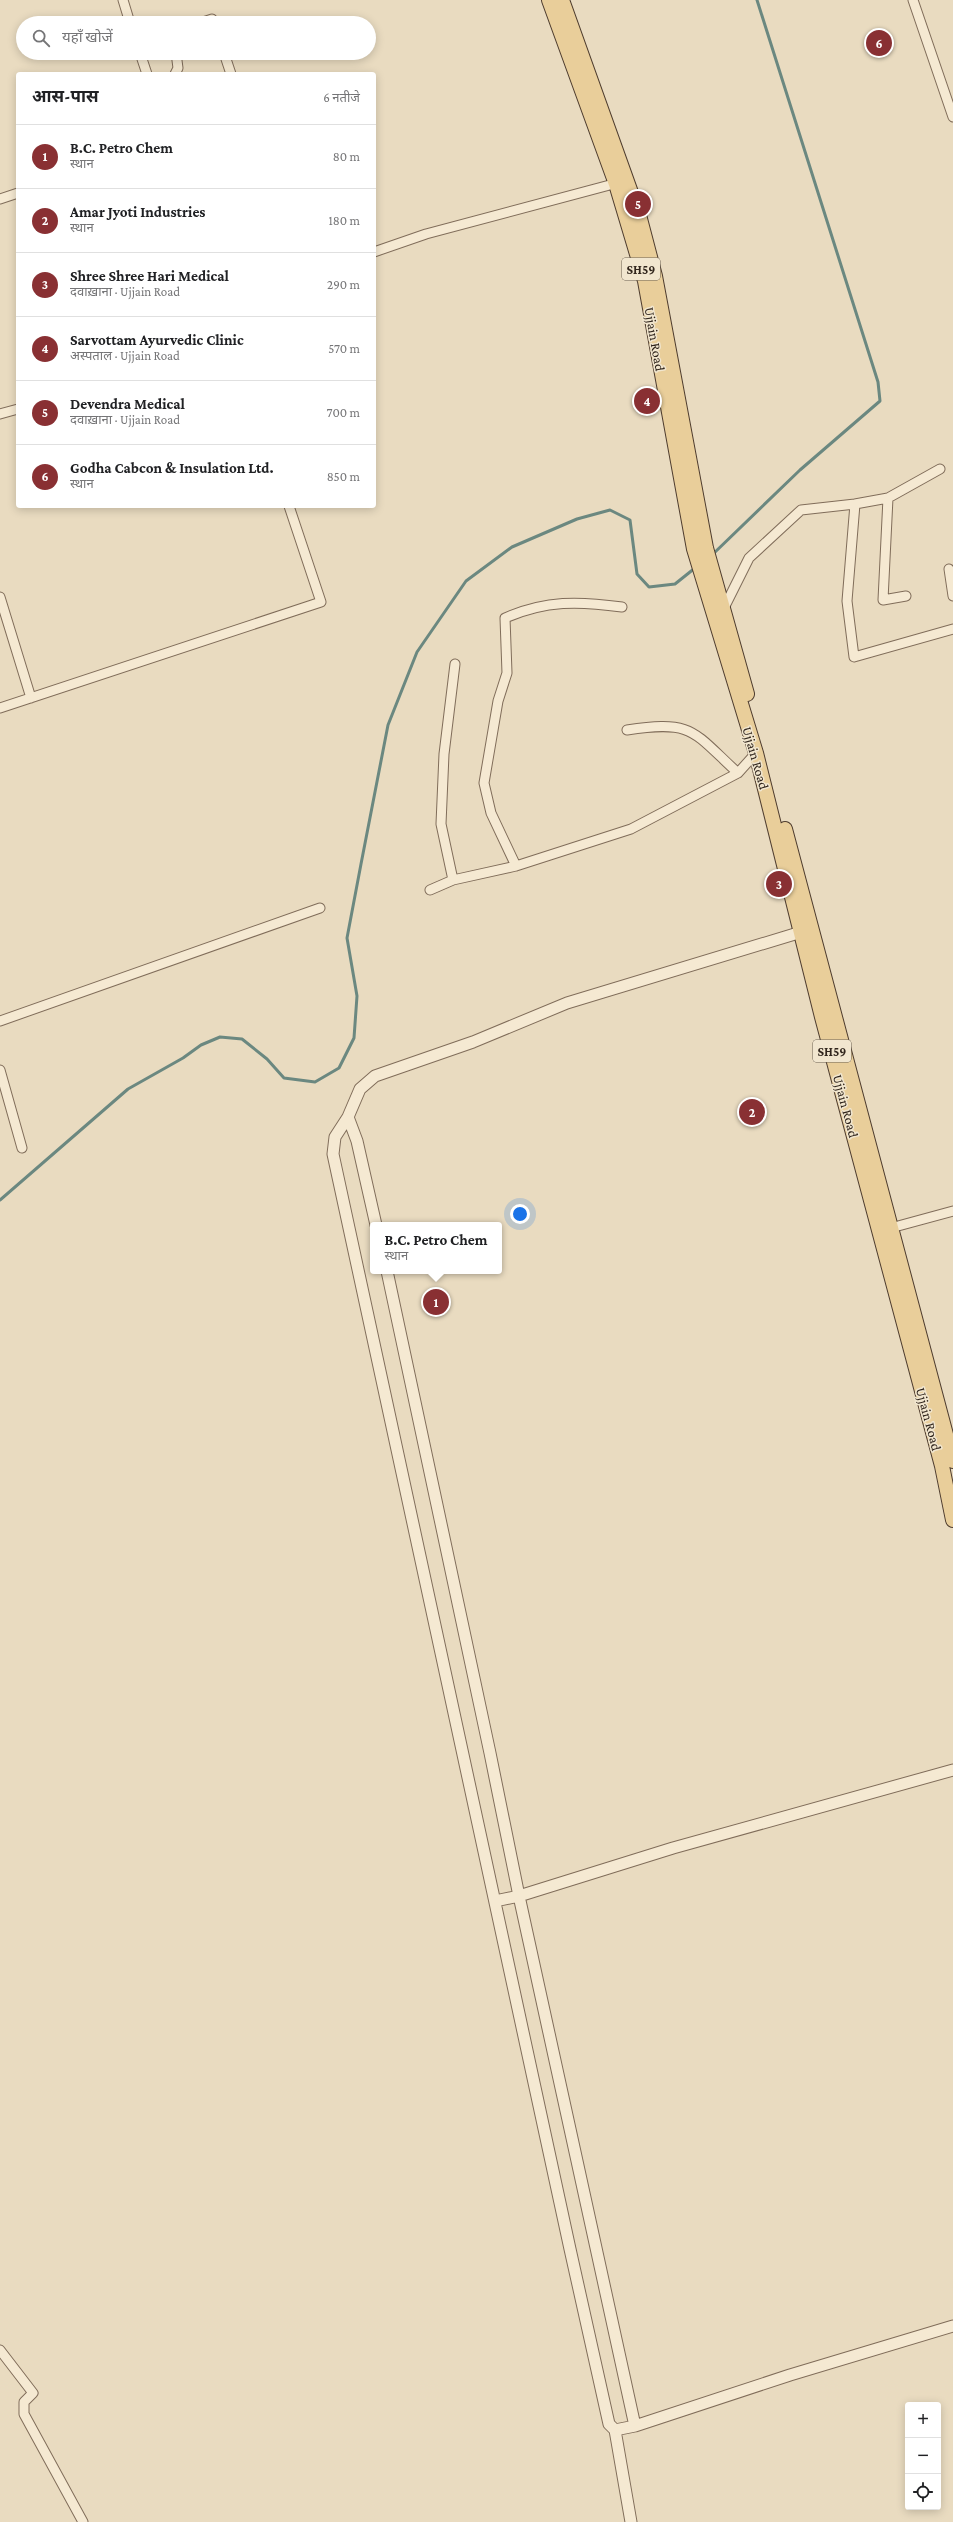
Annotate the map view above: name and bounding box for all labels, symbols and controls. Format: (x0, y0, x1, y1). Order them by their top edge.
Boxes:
search box (16, 16, 376, 60)
icon: search (30, 27, 52, 49)
pin: 6 (866, 28, 892, 58)
text: यहाँ खोजें (62, 29, 113, 45)
text: आस-पास (32, 87, 99, 106)
text: 6 नतीजे (323, 90, 360, 105)
text: B.C. Petro Chem (70, 140, 173, 156)
text: 1 (43, 149, 47, 164)
text: 80 m (333, 149, 360, 164)
text: स्थान (70, 156, 94, 171)
pin: 5 (625, 189, 651, 219)
text: Amar Jyoti Industries (70, 204, 205, 220)
text: 2 (42, 213, 48, 228)
text: 180 m (328, 213, 360, 228)
text: स्थान (70, 220, 94, 235)
road number: SH59 (622, 258, 660, 280)
text: Shree Shree Hari Medical (70, 268, 229, 284)
text: 3 (42, 277, 48, 292)
text: 290 m (327, 277, 360, 292)
text: दवाख़ाना · Ujjain Road (70, 284, 180, 299)
street label: Ujjain Road (641, 306, 669, 373)
text: Sarvottam Ayurvedic Clinic (70, 332, 244, 348)
text: 4 (41, 341, 49, 356)
text: 570 m (328, 341, 360, 356)
text: अस्पताल · Ujjain Road (70, 348, 180, 363)
pin: 4 (634, 386, 660, 416)
text: Devendra Medical (70, 396, 185, 412)
text: 5 (42, 405, 48, 420)
text: 700 m (327, 405, 360, 420)
text: दवाख़ाना · Ujjain Road (70, 412, 180, 427)
text: Godha Cabcon & Insulation Ltd. (70, 460, 274, 476)
text: 6 (41, 469, 49, 484)
text: 850 m (327, 469, 360, 484)
text: स्थान (70, 476, 94, 491)
street label: Ujjain Road (738, 725, 773, 792)
pin: 3 (766, 869, 792, 899)
road number: SH59 (813, 1040, 851, 1062)
street label: Ujjain Road (829, 1073, 862, 1140)
pin: 2 (739, 1097, 765, 1127)
your location (510, 1204, 530, 1224)
popup (370, 1222, 502, 1274)
text: B.C. Petro Chem (385, 1232, 487, 1248)
text: स्थान (385, 1248, 408, 1263)
pin: 1 (423, 1287, 449, 1317)
street label: Ujjain Road (912, 1386, 945, 1453)
map controls (905, 2402, 941, 2510)
button: + (905, 2402, 941, 2438)
button: − (905, 2438, 941, 2474)
button: locate (905, 2474, 941, 2510)

